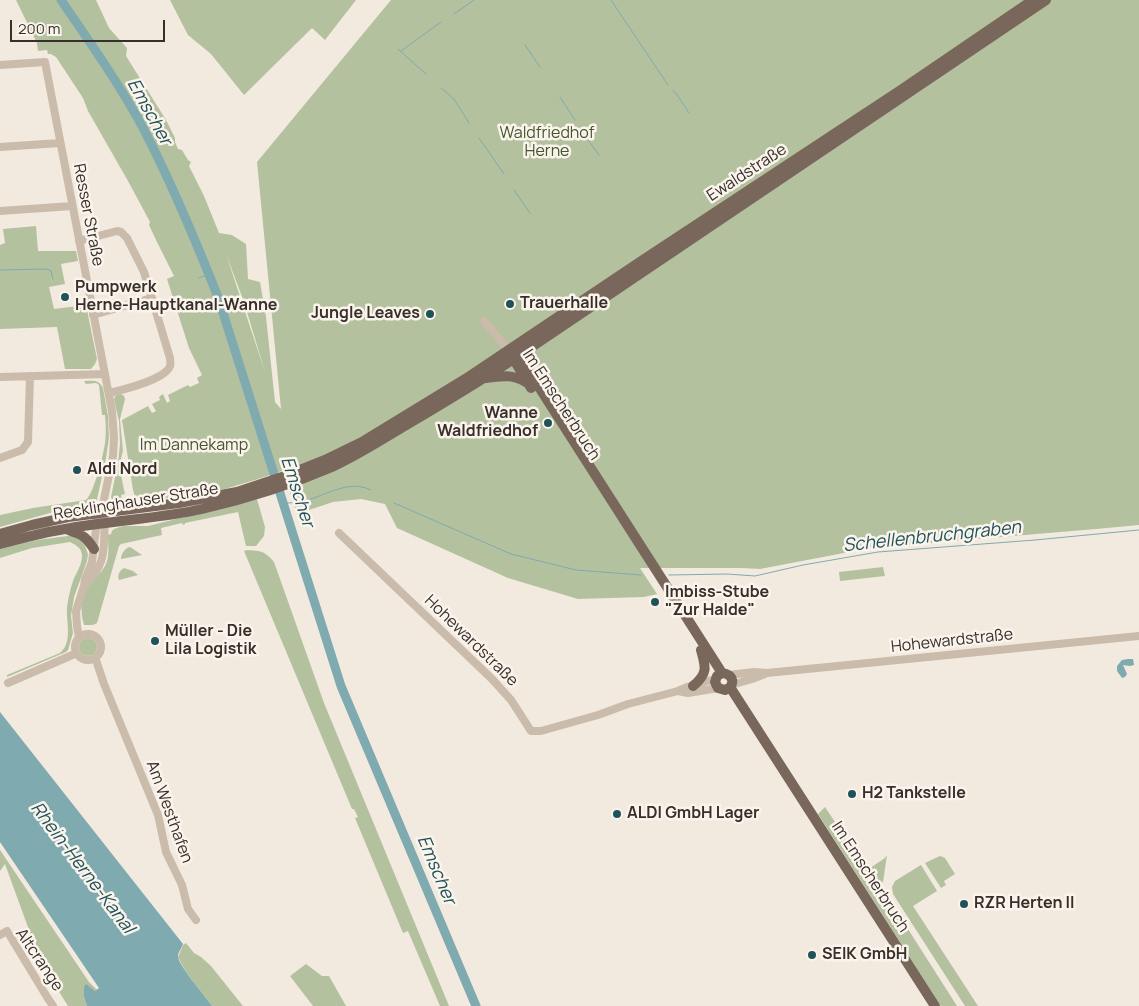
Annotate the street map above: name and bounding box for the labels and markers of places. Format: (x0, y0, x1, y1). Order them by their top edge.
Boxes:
place label: Pumpwerk Herne-Hauptkanal-Wanne (75, 278, 277, 316)
marker: Pumpwerk Herne-Hauptkanal-Wanne (59, 291, 71, 303)
place label: Trauerhalle (520, 294, 608, 314)
marker: Trauerhalle (504, 298, 516, 310)
place label: Jungle Leaves (311, 304, 420, 324)
marker: Jungle Leaves (424, 308, 436, 320)
place label: Wanne Waldfriedhof (437, 404, 538, 442)
marker: Wanne Waldfriedhof (542, 417, 554, 429)
place label: Aldi Nord (87, 460, 157, 480)
marker: Aldi Nord (71, 464, 83, 476)
place label: Imbiss-Stube "Zur Halde" (665, 583, 769, 621)
marker: Imbiss-Stube "Zur Halde" (649, 596, 661, 608)
place label: Müller - Die Lila Logistik (165, 622, 256, 660)
marker: Müller - Die Lila Logistik (149, 635, 161, 647)
place label: H2 Tankstelle (862, 784, 966, 804)
marker: H2 Tankstelle (846, 788, 858, 800)
place label: ALDI GmbH Lager (627, 804, 759, 824)
marker: ALDI GmbH Lager (611, 808, 623, 820)
place label: RZR Herten II (974, 894, 1075, 914)
marker: RZR Herten II (958, 898, 970, 910)
place label: SEIK GmbH (822, 945, 907, 965)
marker: SEIK GmbH (806, 949, 818, 961)

